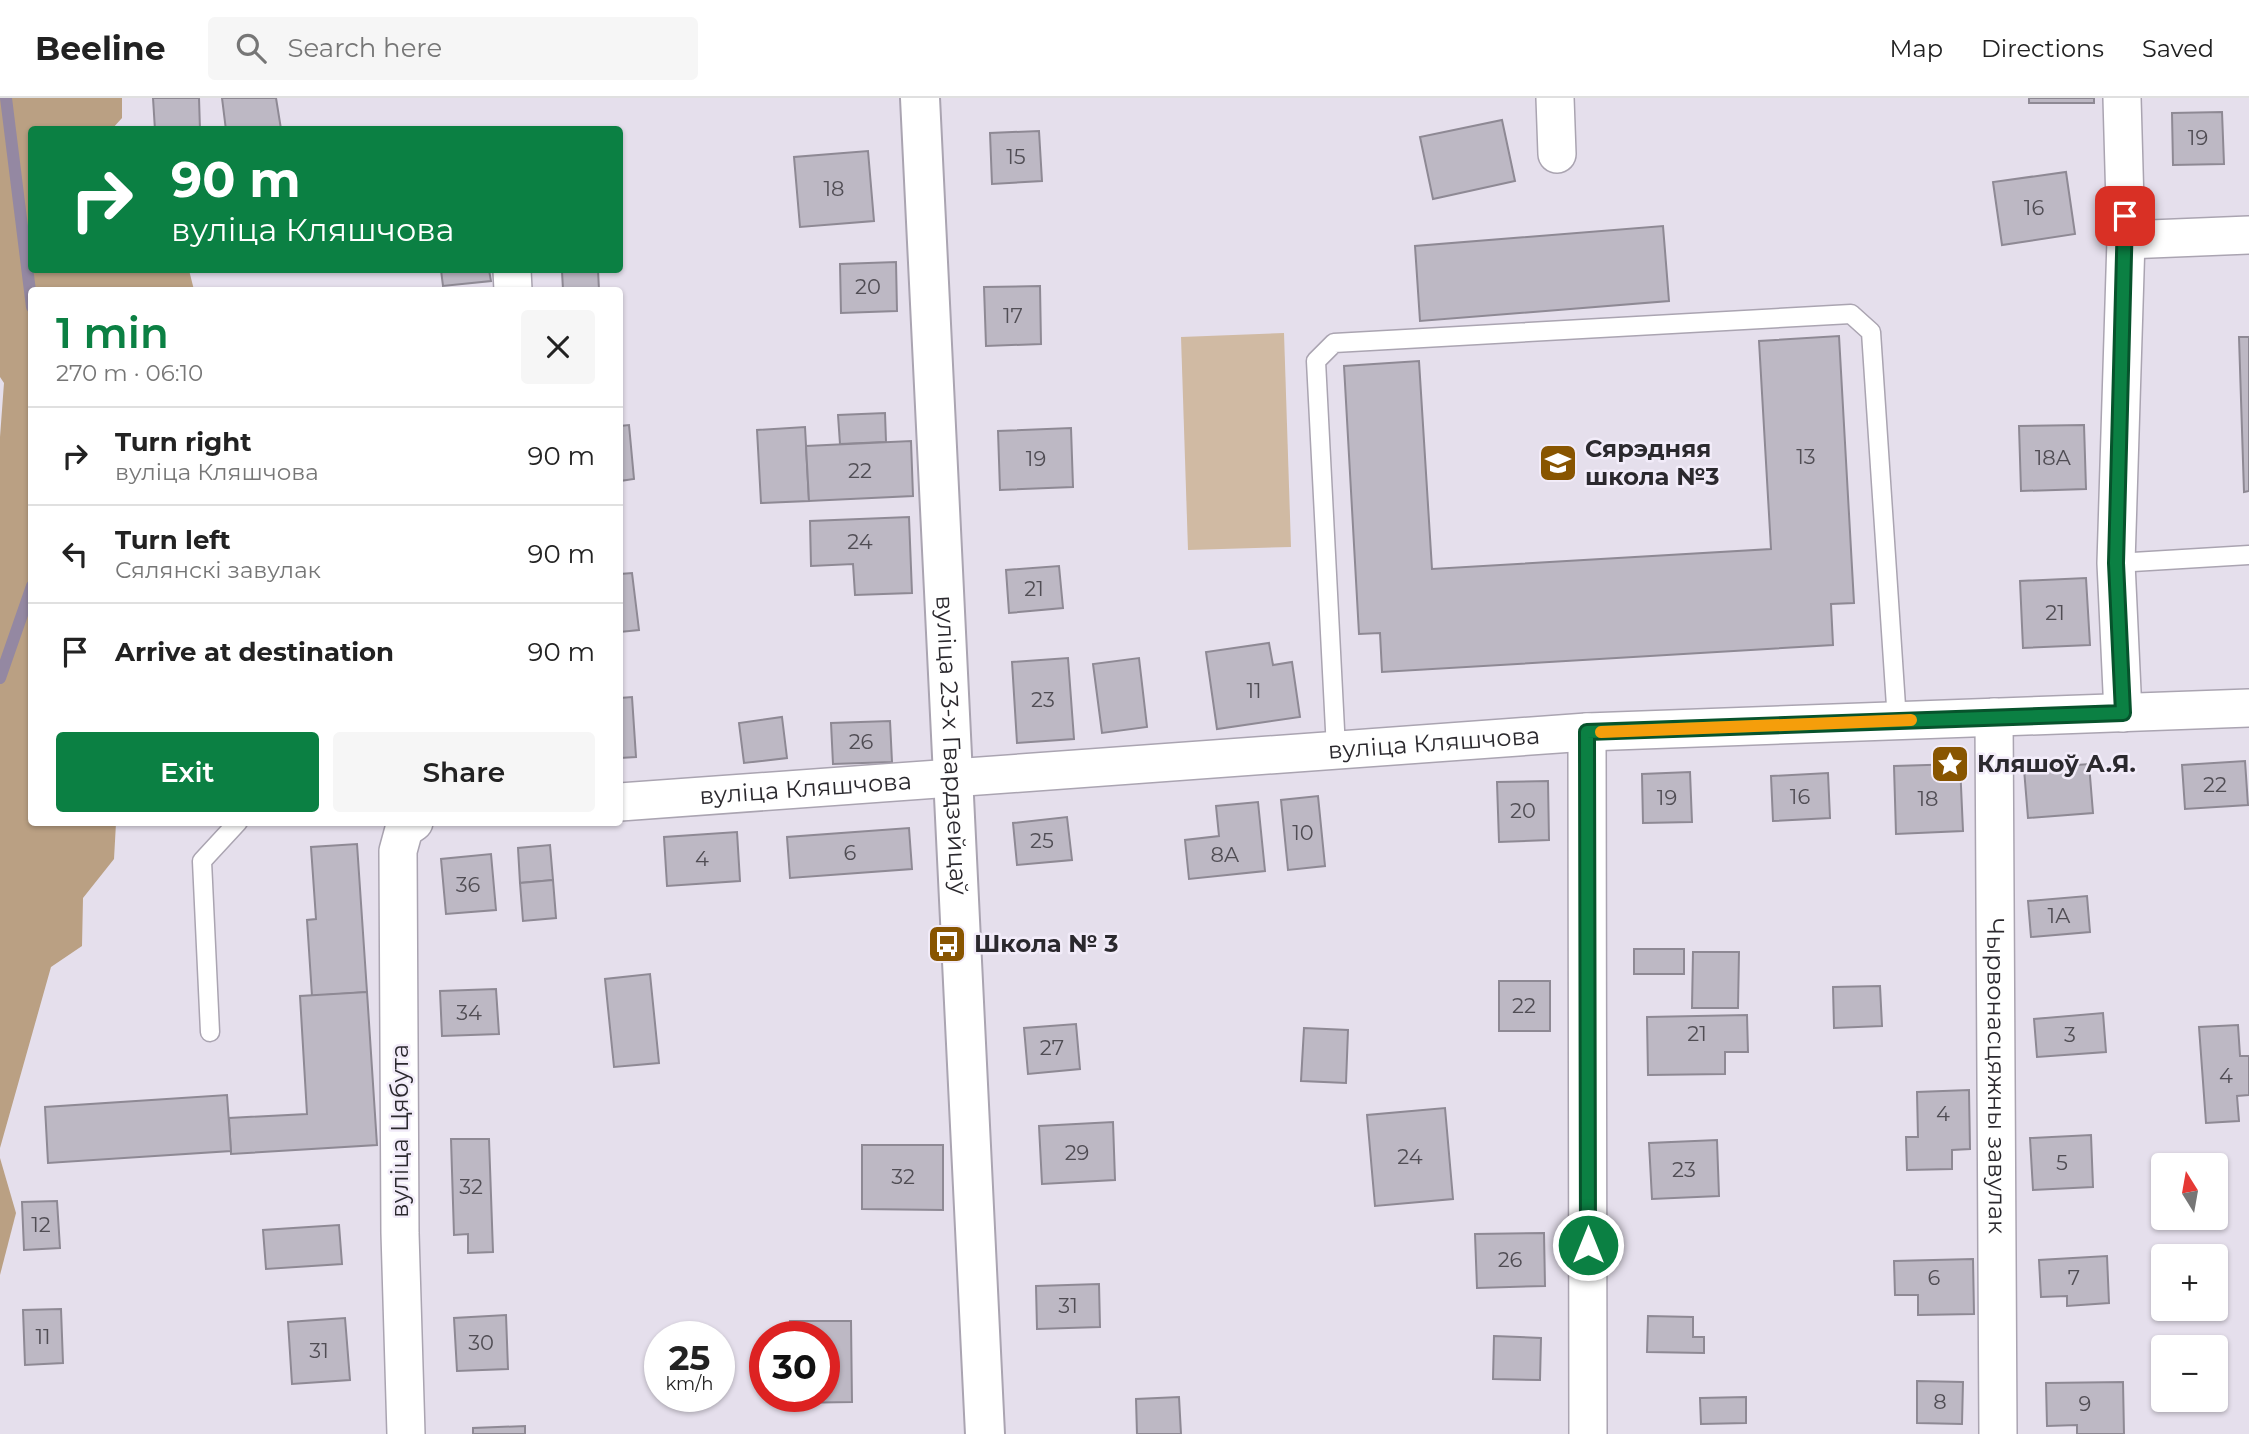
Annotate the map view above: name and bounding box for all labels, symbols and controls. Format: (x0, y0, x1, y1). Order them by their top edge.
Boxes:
search box (208, 17, 698, 80)
text: Beeline (35, 28, 166, 68)
icon: search (232, 29, 270, 67)
text: Search here (288, 32, 442, 64)
text: Map (1890, 34, 1943, 63)
text: Directions (1981, 34, 2104, 63)
text: Saved (2142, 34, 2214, 63)
house number: 19 (2188, 125, 2208, 150)
house number: 15 (1006, 144, 1026, 169)
text: 90 m (171, 150, 301, 209)
icon: right (56, 154, 147, 245)
house number: 18 (824, 176, 844, 201)
pin (2095, 186, 2155, 246)
house number: 16 (2024, 195, 2044, 220)
icon: arrive (2106, 197, 2144, 235)
text: вуліца Кляшчова (171, 210, 454, 249)
house number: 20 (855, 274, 881, 299)
house number: 17 (1003, 303, 1023, 328)
text: 1 min (56, 307, 169, 359)
button: close (521, 310, 595, 384)
text: 270 m · 06:10 (56, 359, 203, 387)
text: Turn right (115, 426, 251, 458)
place label: Сярэдняя школа №3 (1585, 434, 1720, 491)
icon: right (56, 437, 94, 475)
text: 90 m (528, 440, 595, 472)
school or university icon: Сярэдняя школа №3 (1537, 442, 1579, 484)
house number: 13 (1796, 444, 1816, 469)
house number: 18А (2035, 445, 2072, 470)
house number: 19 (1026, 446, 1046, 471)
text: вуліца Кляшчова (115, 458, 319, 486)
house number: 22 (848, 458, 872, 483)
text: Turn left (115, 524, 231, 556)
house number: 24 (847, 529, 873, 554)
icon: left (56, 535, 94, 573)
text: 90 m (528, 538, 595, 570)
text: Сялянскі завулак (115, 556, 321, 584)
house number: 21 (1024, 576, 1044, 601)
street label: вуліца 23-х Гвардзейцаў (930, 595, 974, 896)
house number: 21 (2045, 600, 2065, 625)
icon: arrive (56, 633, 94, 671)
text: Arrive at destination (115, 636, 394, 668)
text: 90 m (528, 636, 595, 668)
house number: 11 (1246, 678, 1262, 703)
house number: 23 (1031, 687, 1055, 712)
street label: вуліца Кляшчова (1327, 720, 1541, 765)
house number: 26 (849, 729, 874, 754)
button: Exit (56, 732, 319, 812)
button: Share (333, 732, 595, 812)
place icon: Кляшоў А.Я. (1929, 743, 1971, 785)
place label: Кляшоў А.Я. (1977, 749, 2136, 778)
street label: вуліца Кляшчова (698, 766, 913, 810)
house number: 22 (2203, 772, 2227, 797)
house number: 16 (1790, 784, 1810, 809)
house number: 19 (1657, 785, 1677, 810)
house number: 18 (1918, 786, 1938, 811)
house number: 20 (1510, 798, 1536, 823)
house number: 10 (1292, 820, 1314, 845)
house number: 25 (1030, 828, 1054, 853)
house number: 6 (844, 840, 857, 865)
house number: 8А (1211, 842, 1240, 867)
house number: 4 (695, 846, 709, 871)
house number: 36 (456, 872, 481, 897)
house number: 1А (2047, 903, 2071, 928)
street label: Чырвонасцяжны завулак (1981, 918, 2012, 1234)
bus stop icon: Школа № 3 (926, 923, 968, 965)
place label: Школа № 3 (974, 929, 1118, 958)
house number: 22 (1512, 993, 1536, 1018)
house number: 34 (456, 1000, 482, 1025)
house number: 21 (1687, 1021, 1707, 1046)
house number: 3 (2064, 1022, 2076, 1047)
house number: 27 (1040, 1035, 1064, 1060)
street label: вуліца Цябута (385, 1044, 414, 1218)
house number: 4 (2219, 1063, 2233, 1088)
house number: 4 (1936, 1101, 1950, 1126)
house number: 29 (1065, 1140, 1089, 1165)
house number: 24 (1397, 1144, 1423, 1169)
house number: 5 (2056, 1150, 2068, 1175)
north arrow (2151, 1153, 2228, 1230)
map controls (2151, 1153, 2228, 1412)
house number: 23 (1672, 1157, 1696, 1182)
house number: 32 (891, 1164, 915, 1189)
house number: 32 (459, 1174, 483, 1199)
position arrow (1551, 1208, 1625, 1282)
house number: 12 (31, 1212, 51, 1237)
button: + (2151, 1244, 2228, 1321)
house number: 26 (1498, 1247, 1523, 1272)
house number: 6 (1928, 1265, 1941, 1290)
house number: 7 (2068, 1265, 2080, 1290)
house number: 31 (1058, 1293, 1078, 1318)
speed limit sign: 30 (749, 1321, 840, 1412)
house number: 11 (35, 1324, 51, 1349)
house number: 30 (468, 1330, 494, 1355)
button: − (2151, 1335, 2228, 1412)
text: 25 (669, 1336, 710, 1379)
house number: 31 (309, 1338, 329, 1363)
text: km/h (665, 1373, 714, 1395)
house number: 8 (1933, 1389, 1947, 1414)
house number: 9 (2079, 1391, 2091, 1416)

